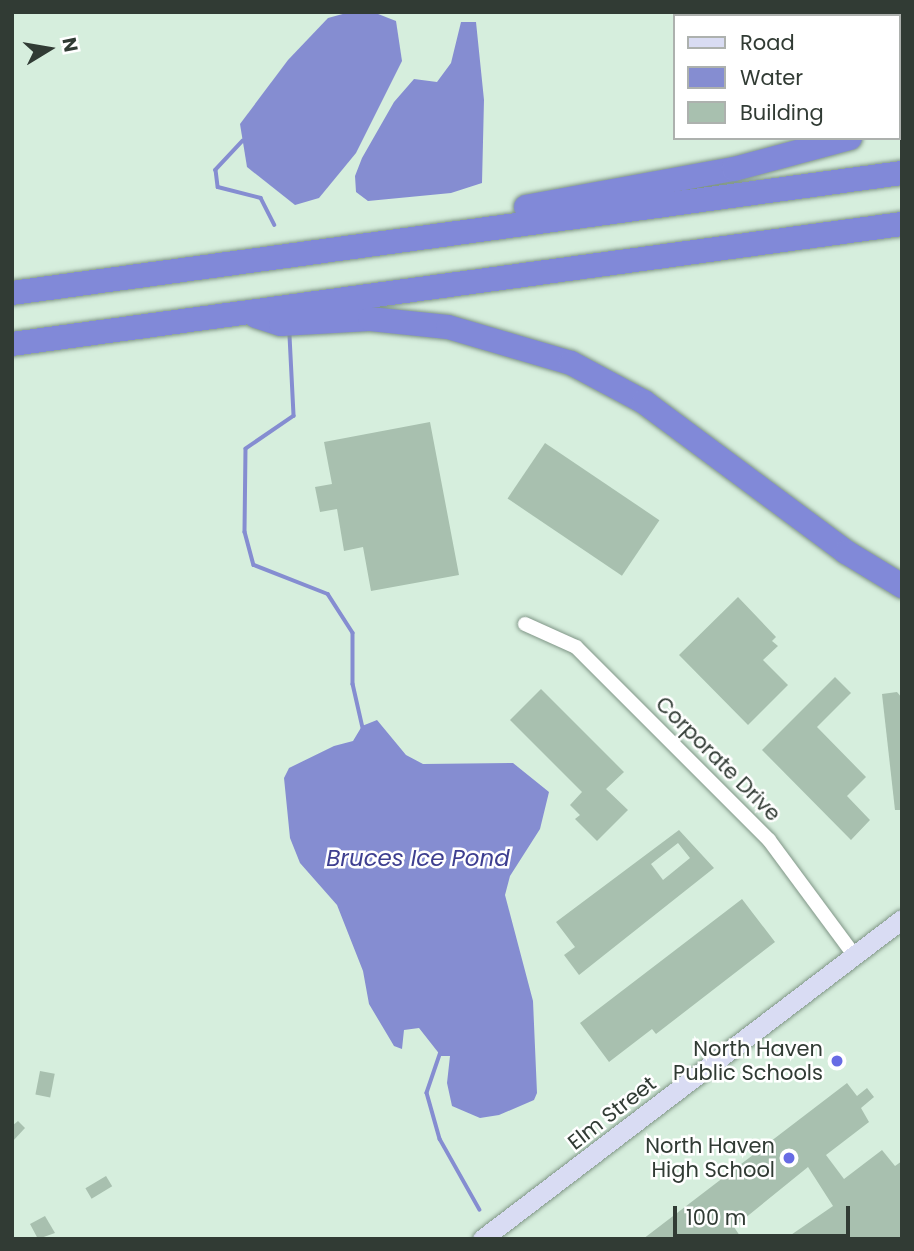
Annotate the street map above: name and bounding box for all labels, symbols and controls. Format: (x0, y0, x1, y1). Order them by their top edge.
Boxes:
north arrow (14, 14, 84, 84)
legend (673, 14, 900, 140)
text: Road (740, 28, 795, 57)
text: N (55, 35, 85, 54)
text: Water (740, 63, 803, 92)
text: Building (740, 98, 824, 127)
street label: Corporate Drive (650, 691, 786, 827)
water label: Bruces Ice Pond (326, 844, 510, 872)
place label: North Haven Public Schools (673, 1036, 823, 1086)
marker: North Haven Public Schools (829, 1053, 845, 1069)
street label: Elm Street (563, 1071, 661, 1155)
place label: North Haven High School (645, 1133, 775, 1183)
marker: North Haven High School (781, 1150, 797, 1166)
scale bar (676, 1192, 853, 1236)
text: 100 m (686, 1203, 746, 1232)

